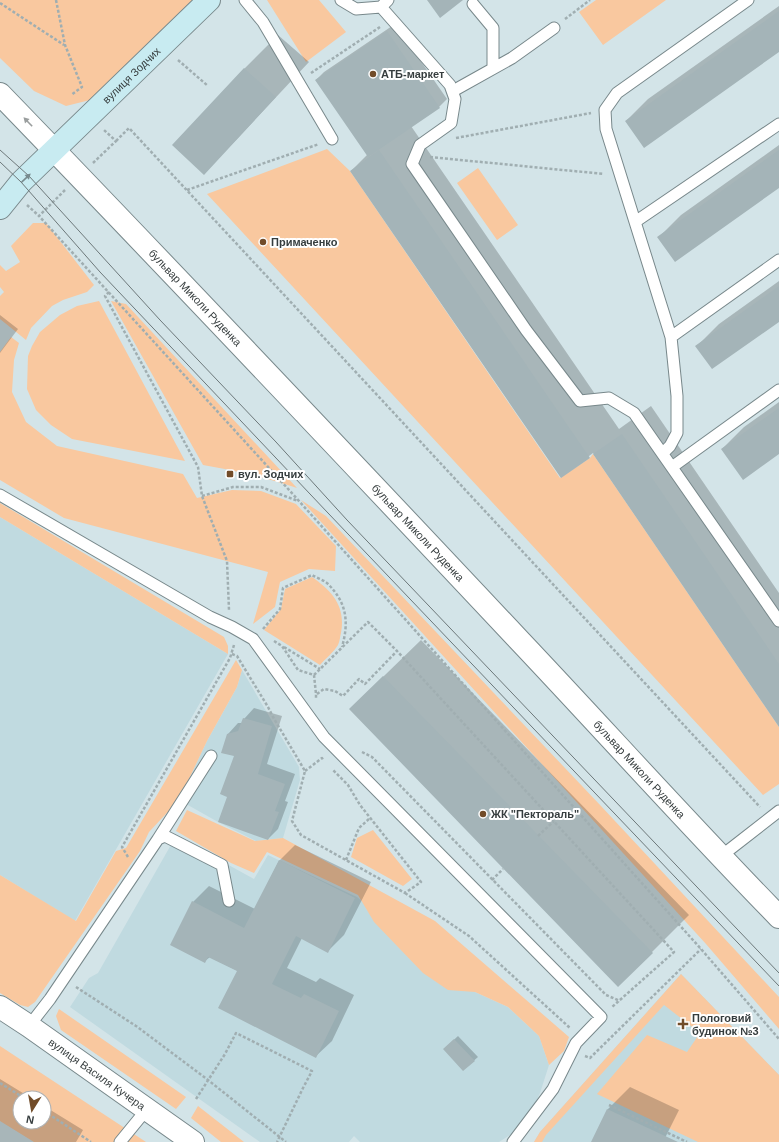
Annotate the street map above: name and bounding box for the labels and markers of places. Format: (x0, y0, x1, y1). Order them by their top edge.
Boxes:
place label: АТБ-маркет (381, 68, 445, 80)
marker: АТБ-маркет (368, 69, 378, 79)
place label: Примаченко (271, 236, 338, 248)
marker: Примаченко (258, 237, 268, 247)
place label: вул. Зодчих (238, 468, 304, 480)
marker: вул. Зодчих (225, 469, 235, 479)
place label: ЖК "Пектораль" (490, 808, 579, 820)
marker: ЖК "Пектораль" (478, 809, 488, 819)
place label: Пологовий будинок №3 (692, 1012, 759, 1037)
marker: Пологовий будинок №3 (677, 1018, 689, 1030)

